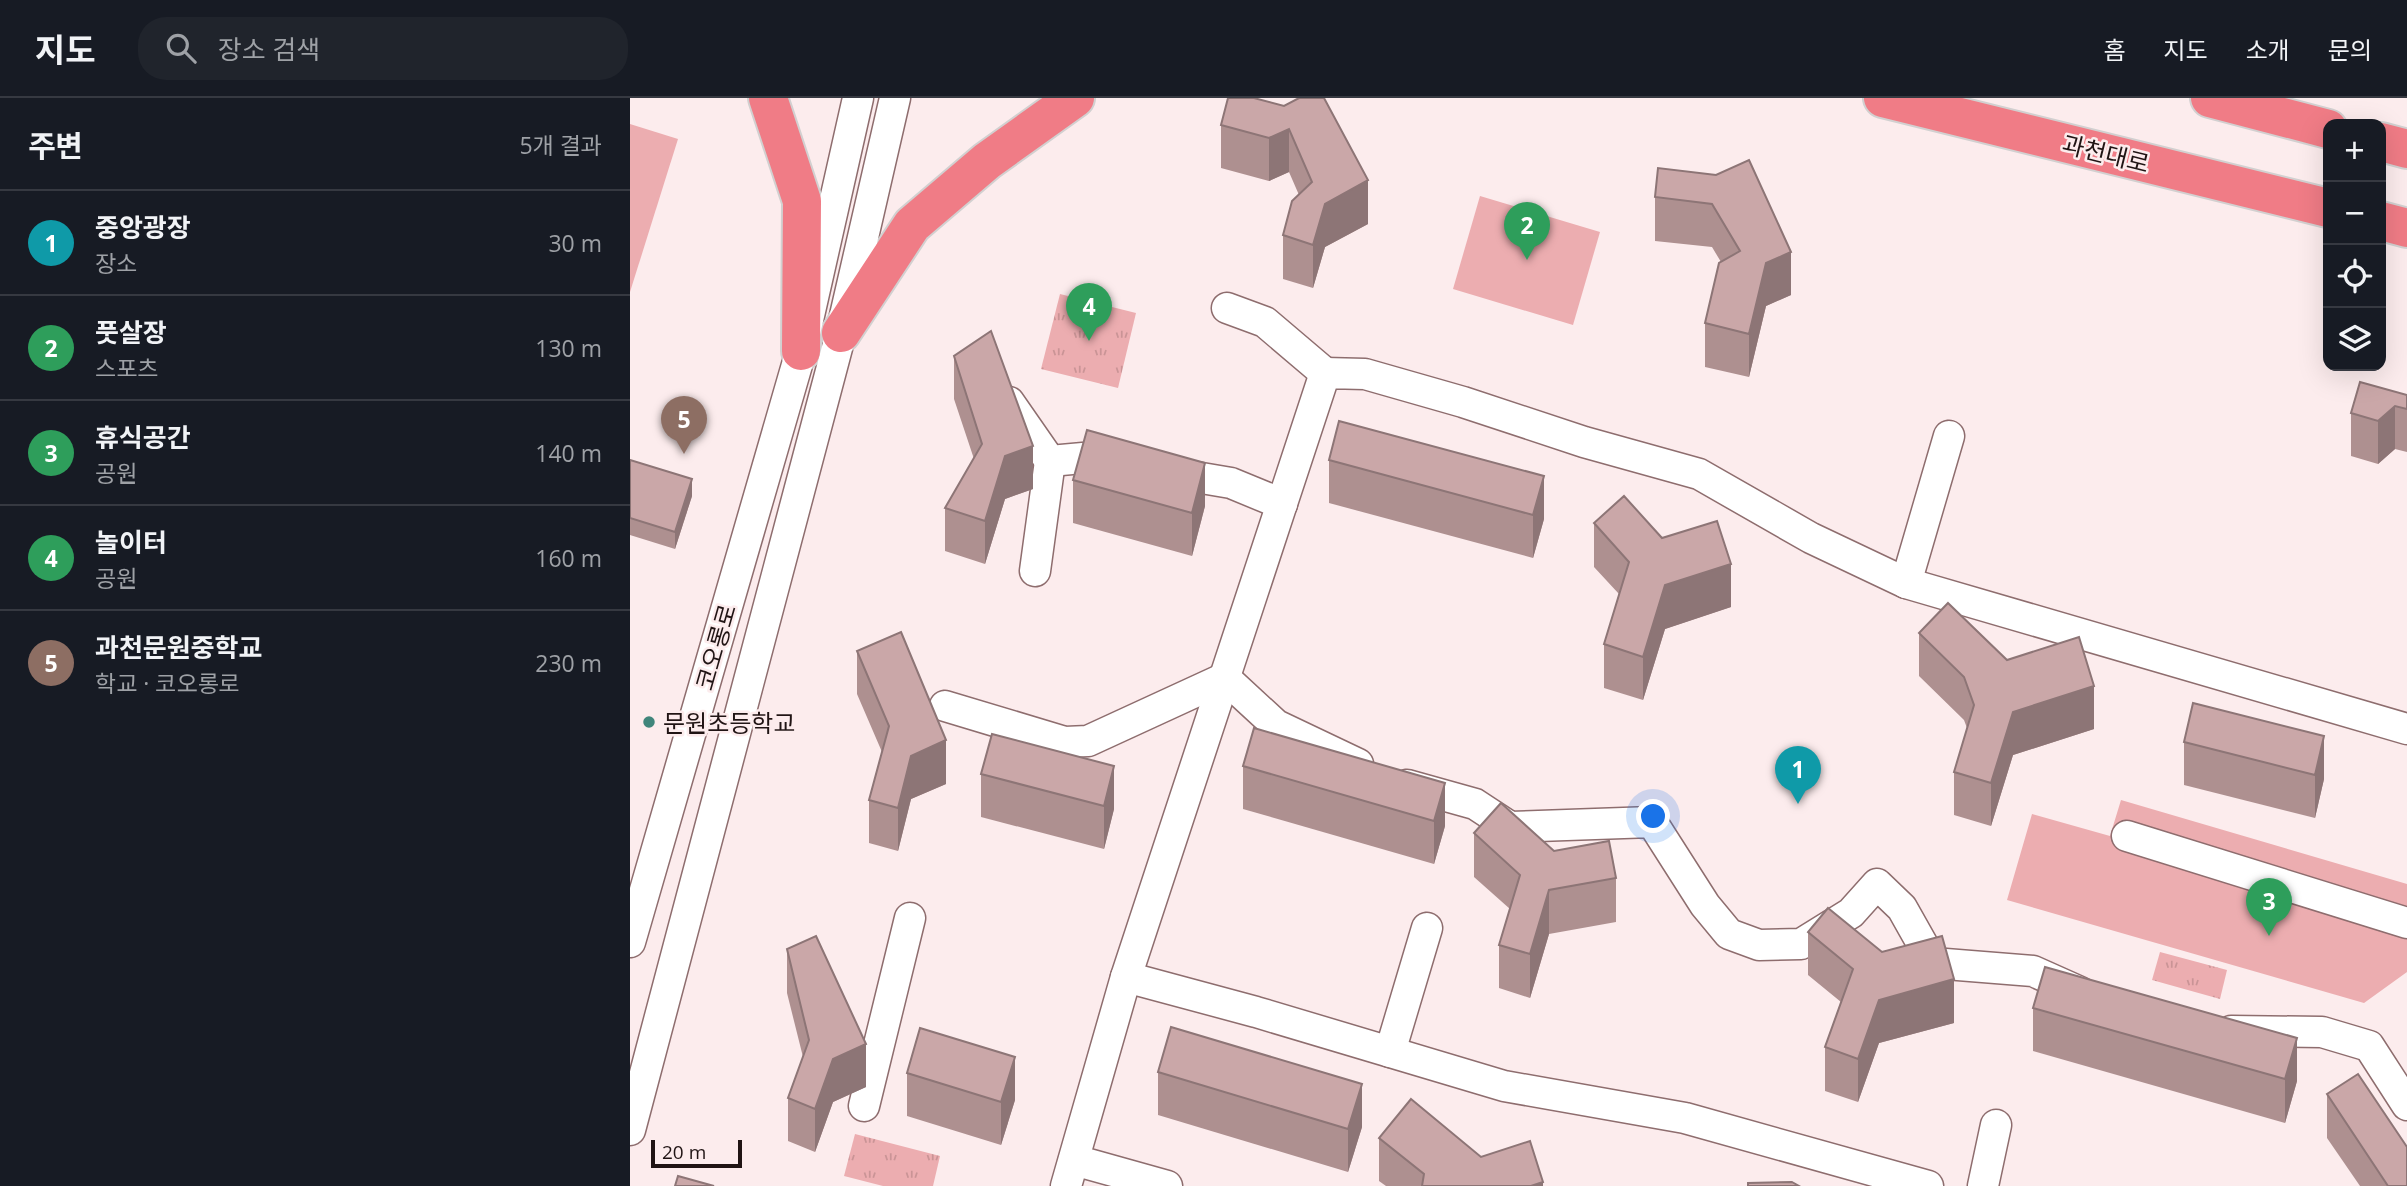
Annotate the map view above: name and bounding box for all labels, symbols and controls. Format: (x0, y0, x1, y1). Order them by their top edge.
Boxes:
search box (138, 17, 628, 80)
text: 지도 (35, 27, 96, 72)
icon: search (162, 29, 200, 67)
text: 장소 검색 (218, 31, 320, 67)
text: 홈 (2103, 33, 2125, 66)
text: 지도 (2163, 33, 2208, 66)
text: 소개 (2246, 33, 2290, 66)
text: 문의 (2328, 33, 2372, 66)
map controls (2323, 119, 2386, 371)
button: + (2323, 119, 2386, 182)
text: 주변 (28, 125, 83, 166)
street label: 과천대로 (2059, 126, 2153, 180)
text: 5개 결과 (519, 129, 602, 161)
button: − (2323, 182, 2386, 245)
pin: 2 (1504, 202, 1550, 260)
text: 중앙광장 (95, 209, 191, 245)
text: 1 (44, 227, 58, 259)
text: 30 m (548, 227, 602, 259)
button: locate (2323, 245, 2386, 308)
text: 장소 (95, 247, 137, 279)
pin: 4 (1066, 283, 1112, 341)
button: layers (2323, 308, 2386, 371)
text: 풋살장 (95, 314, 167, 350)
text: 2 (44, 332, 58, 364)
text: 130 m (535, 332, 602, 364)
text: 스포츠 (95, 352, 158, 384)
pin: 5 (661, 396, 707, 454)
text: 휴식공간 (95, 419, 191, 455)
text: 3 (44, 437, 58, 469)
text: 140 m (535, 437, 602, 469)
text: 공원 (95, 457, 137, 489)
text: 놀이터 (95, 524, 167, 560)
text: 4 (44, 542, 58, 574)
text: 160 m (535, 542, 602, 574)
text: 공원 (95, 562, 137, 594)
street label: 코오롱로 (687, 600, 743, 694)
text: 과천문원중학교 (95, 629, 262, 665)
text: 5 (44, 647, 58, 679)
text: 230 m (535, 647, 602, 679)
text: 학교 · 코오롱로 (95, 667, 240, 699)
place label: 문원초등학교 (663, 706, 795, 739)
marker: 문원초등학교 (641, 714, 657, 730)
pin: 1 (1775, 746, 1821, 804)
your location (1636, 799, 1670, 833)
pin: 3 (2246, 878, 2292, 936)
scale bar (651, 1137, 742, 1169)
text: 20 m (662, 1139, 706, 1165)

